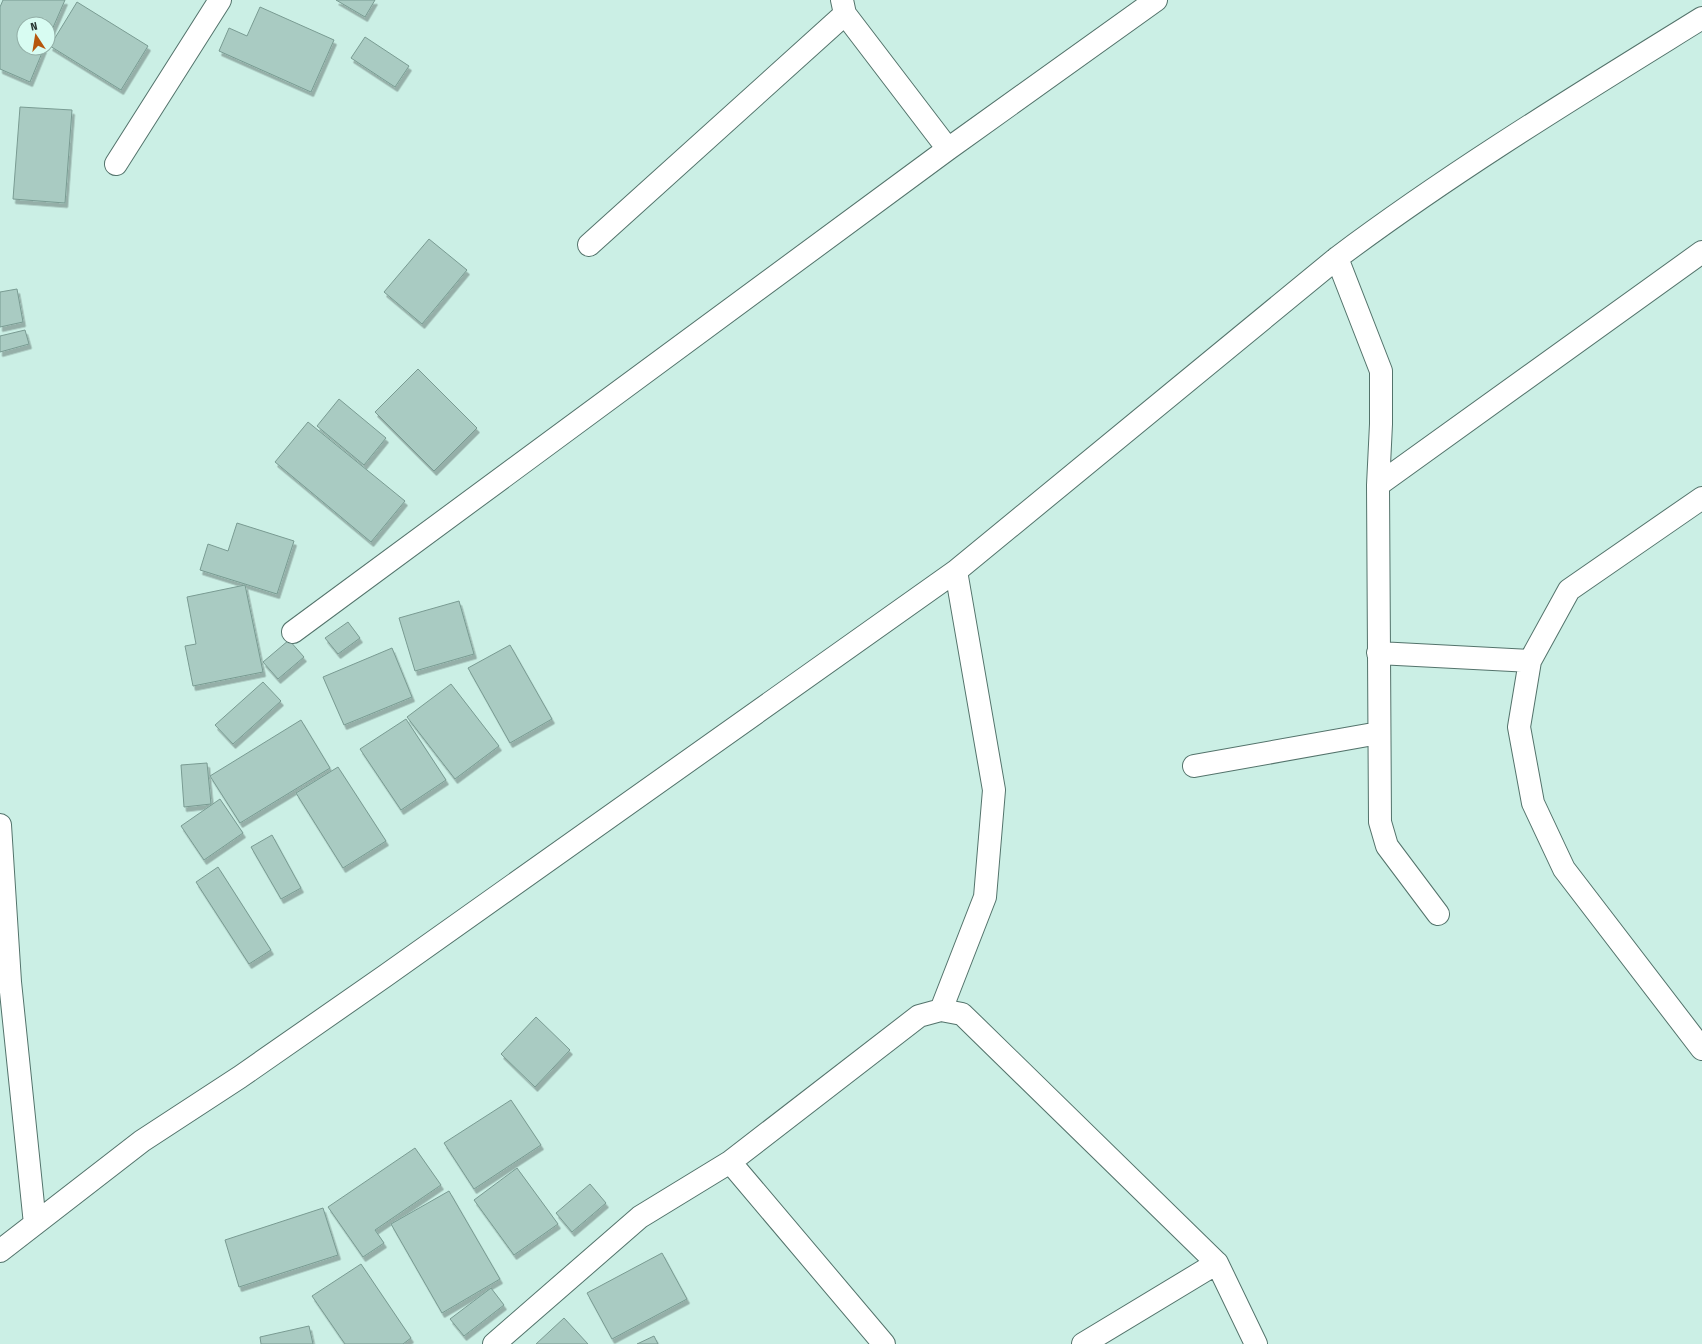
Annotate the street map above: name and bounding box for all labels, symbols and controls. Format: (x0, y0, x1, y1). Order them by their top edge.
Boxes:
north arrow (16, 16, 56, 56)
text: N (29, 20, 39, 34)

